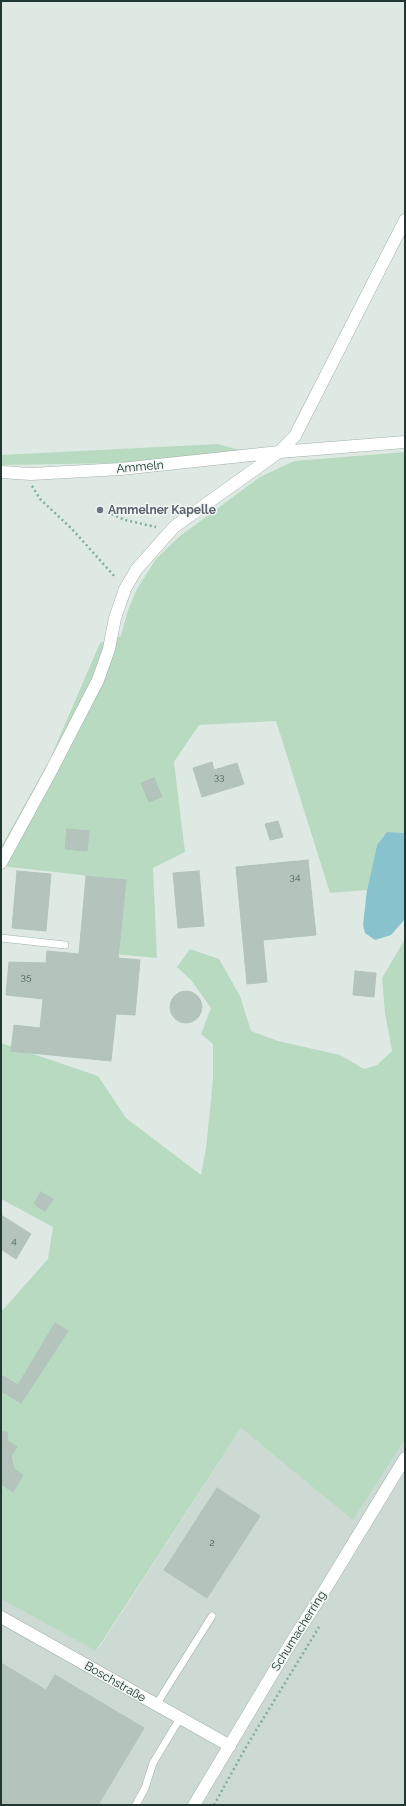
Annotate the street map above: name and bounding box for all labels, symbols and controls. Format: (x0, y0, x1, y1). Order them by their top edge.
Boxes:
street label: Ammeln (116, 458, 164, 476)
place label: Ammelner Kapelle (108, 503, 216, 517)
marker: Ammelner Kapelle (95, 505, 105, 515)
house number: 33 (214, 771, 224, 783)
house number: 34 (290, 871, 300, 883)
house number: 35 (21, 971, 31, 983)
house number: 4 (11, 1235, 17, 1247)
house number: 2 (209, 1537, 215, 1549)
street label: Schumacherring (269, 1588, 329, 1674)
street label: Boschstraße (82, 1659, 148, 1705)

